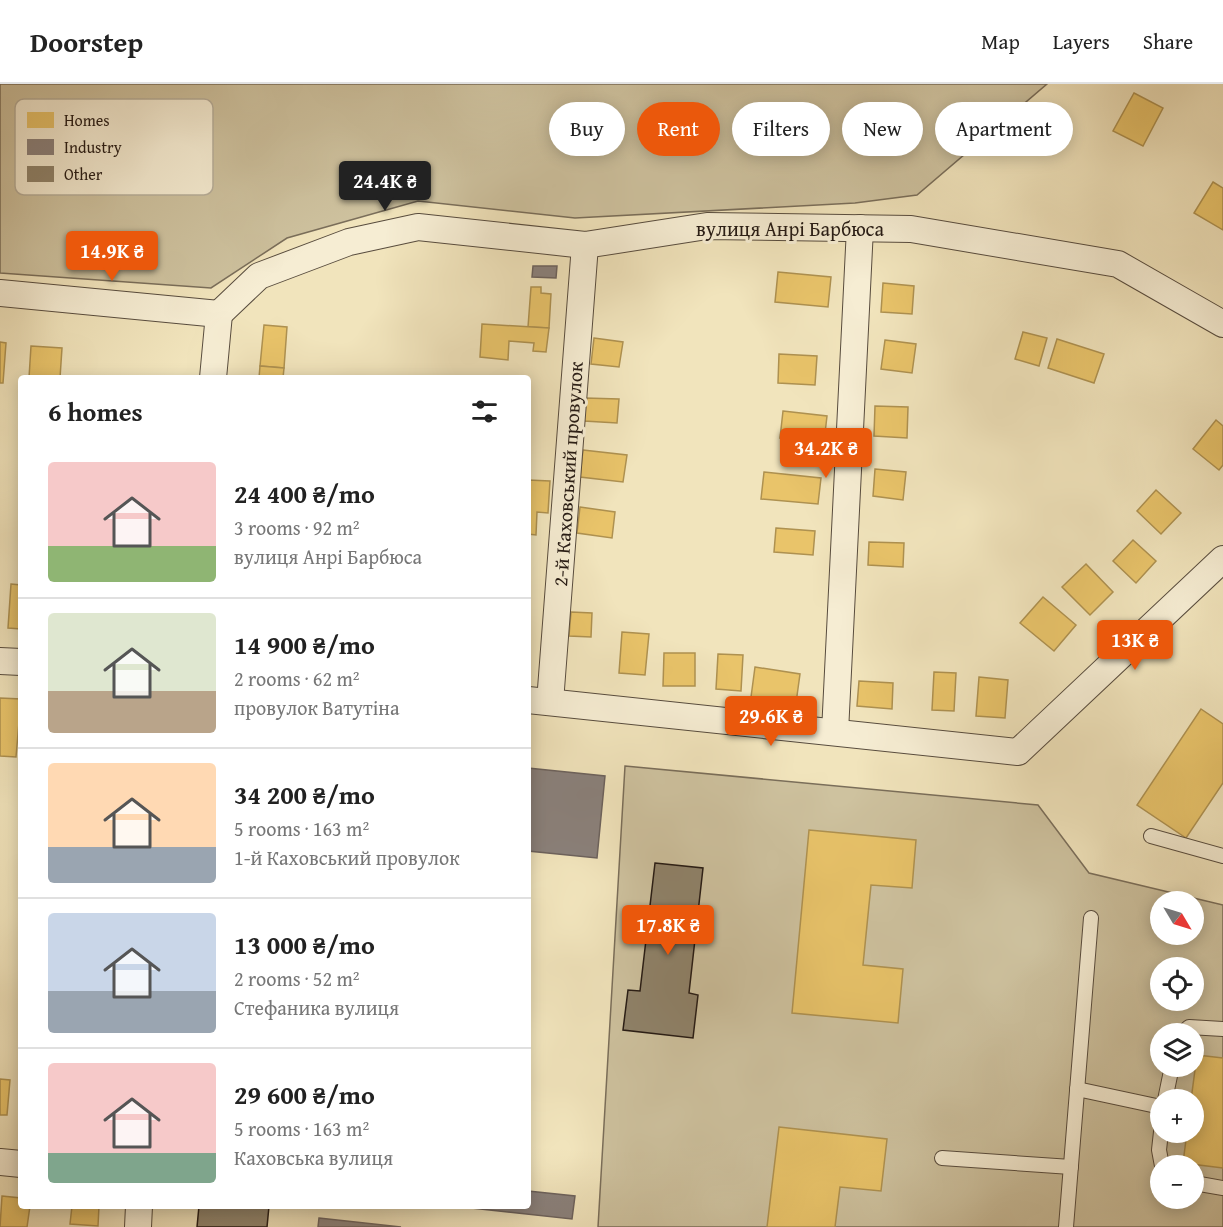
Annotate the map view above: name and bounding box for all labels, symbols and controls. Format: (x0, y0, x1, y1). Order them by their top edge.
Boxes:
text: Doorstep (30, 21, 143, 62)
text: Map (981, 26, 1020, 57)
text: Layers (1053, 26, 1110, 57)
text: Share (1143, 26, 1193, 57)
legend (15, 99, 213, 195)
chip: Buy (549, 102, 625, 156)
chip: Rent (637, 102, 720, 156)
chip: Filters (732, 102, 830, 156)
chip: New (842, 102, 923, 156)
chip: Apartment (935, 102, 1073, 156)
text: Homes (64, 108, 110, 132)
text: Industry (64, 135, 122, 159)
pin: 24.4K ₴ (330, 161, 440, 212)
text: Other (64, 162, 103, 186)
text: 24.4K ₴ (353, 166, 417, 195)
street label: вулиця Анрі Барбюса (696, 214, 884, 243)
pin: 14.9K ₴ (57, 231, 167, 282)
text: 14.9K ₴ (80, 236, 144, 265)
street label: 2-й Каховський провулок (545, 360, 590, 588)
text: 6 homes (48, 392, 143, 431)
icon: filters (468, 395, 501, 428)
pin: 34.2K ₴ (771, 428, 881, 479)
text: 34.2K ₴ (794, 433, 858, 462)
text: 24 400 ₴/mo (234, 474, 375, 513)
icon: home (96, 486, 168, 558)
text: 3 rooms · 92 m² (234, 513, 360, 542)
text: вулиця Анрі Барбюса (234, 542, 422, 571)
pin: 13K ₴ (1093, 620, 1177, 671)
text: 14 900 ₴/mo (234, 625, 375, 664)
text: 13K ₴ (1111, 625, 1159, 654)
icon: home (96, 637, 168, 709)
text: 2 rooms · 62 m² (234, 664, 360, 693)
text: провулок Ватутіна (234, 693, 399, 722)
pin: 29.6K ₴ (716, 696, 826, 747)
text: 29.6K ₴ (739, 701, 803, 730)
text: 34 200 ₴/mo (234, 775, 375, 814)
icon: home (96, 787, 168, 859)
text: 5 rooms · 163 m² (234, 814, 369, 843)
text: 1-й Каховський провулок (234, 843, 460, 872)
north arrow (1150, 891, 1204, 945)
map controls (1150, 891, 1204, 1209)
pin: 17.8K ₴ (613, 905, 723, 956)
text: 17.8K ₴ (636, 910, 700, 939)
text: 13 000 ₴/mo (234, 925, 375, 964)
icon: home (96, 937, 168, 1009)
button: locate (1150, 957, 1204, 1011)
text: 2 rooms · 52 m² (234, 964, 360, 993)
text: Стефаника вулиця (234, 993, 399, 1022)
button: layers (1150, 1023, 1204, 1077)
text: 29 600 ₴/mo (234, 1075, 375, 1114)
icon: home (96, 1087, 168, 1159)
button: + (1150, 1089, 1204, 1143)
text: 5 rooms · 163 m² (234, 1114, 369, 1143)
text: Каховська вулиця (234, 1143, 393, 1172)
button: − (1150, 1155, 1204, 1209)

